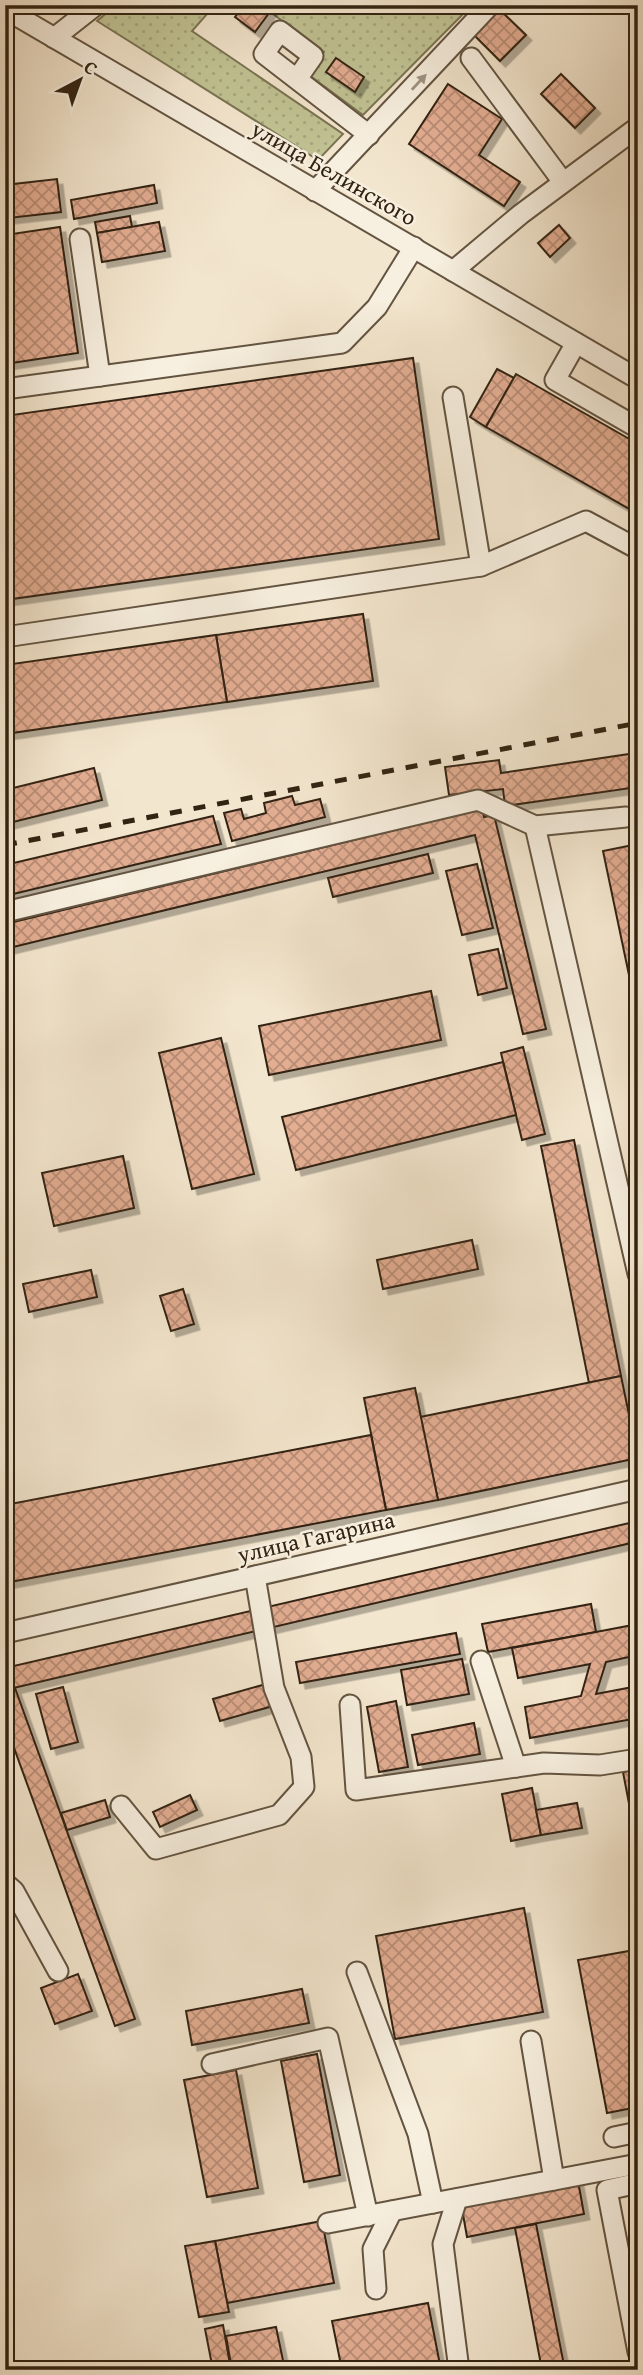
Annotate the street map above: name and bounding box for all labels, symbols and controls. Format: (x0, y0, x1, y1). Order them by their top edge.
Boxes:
north arrow (46, 46, 116, 116)
text: С (78, 53, 105, 81)
one-way arrow (410, 74, 426, 91)
street label: улица Белинского (245, 111, 423, 233)
street label: улица Гагарина (233, 1502, 398, 1571)

